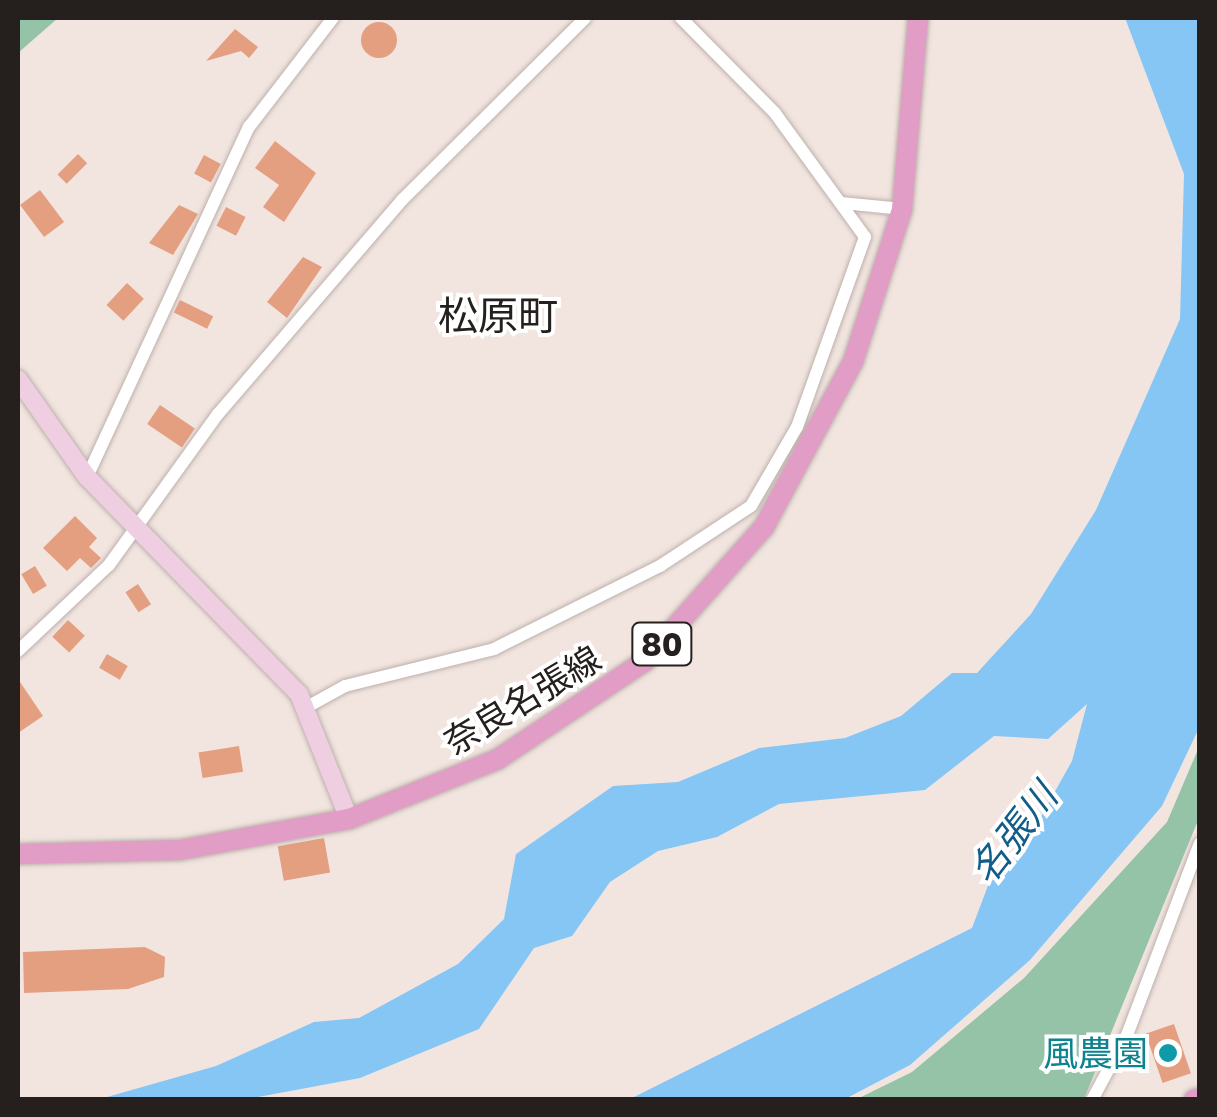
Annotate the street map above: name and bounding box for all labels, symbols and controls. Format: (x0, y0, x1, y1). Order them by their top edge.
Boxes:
district label: 松原町 (438, 291, 558, 339)
road number: 80 (630, 617, 694, 671)
street label: 奈良名張線 (436, 637, 608, 763)
water label: 名張川 (960, 774, 1066, 892)
place label: 風農園 (1043, 1032, 1148, 1074)
marker: 風農園 (1157, 1042, 1179, 1064)

